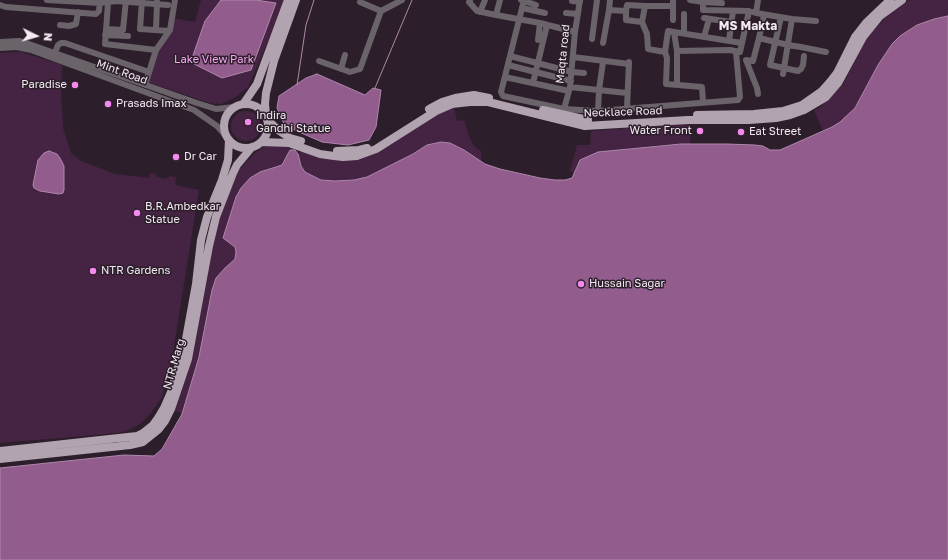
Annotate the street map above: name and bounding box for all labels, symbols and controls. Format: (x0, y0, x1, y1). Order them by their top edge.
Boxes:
north arrow (16, 16, 56, 56)
district label: MS Makta (719, 19, 777, 33)
street label: Maqta road (553, 24, 573, 84)
text: N (42, 32, 55, 42)
park label: Lake View Park (174, 53, 254, 67)
street label: Mint Road (95, 57, 149, 87)
place label: Paradise (21, 78, 67, 92)
marker: Paradise (70, 80, 80, 90)
place label: Prasads Imax (116, 97, 186, 111)
marker: Prasads Imax (103, 99, 113, 109)
street label: Necklace Road (583, 104, 663, 120)
place label: Indira Gandhi Statue (256, 109, 331, 135)
marker: Indira Gandhi Statue (243, 117, 253, 127)
place label: Water Front (630, 124, 692, 138)
place label: Eat Street (749, 125, 801, 139)
marker: Water Front (695, 126, 705, 136)
marker: Eat Street (736, 127, 746, 137)
place label: Dr Car (184, 150, 217, 164)
marker: Dr Car (171, 152, 181, 162)
place label: B.R.Ambedkar Statue (145, 200, 220, 226)
marker: B.R.Ambedkar Statue (132, 208, 142, 218)
place label: NTR Gardens (101, 264, 170, 278)
marker: NTR Gardens (88, 266, 98, 276)
place label: Hussain Sagar (589, 277, 665, 291)
marker: Hussain Sagar (576, 279, 586, 289)
street label: NTR Marg (160, 337, 188, 391)

